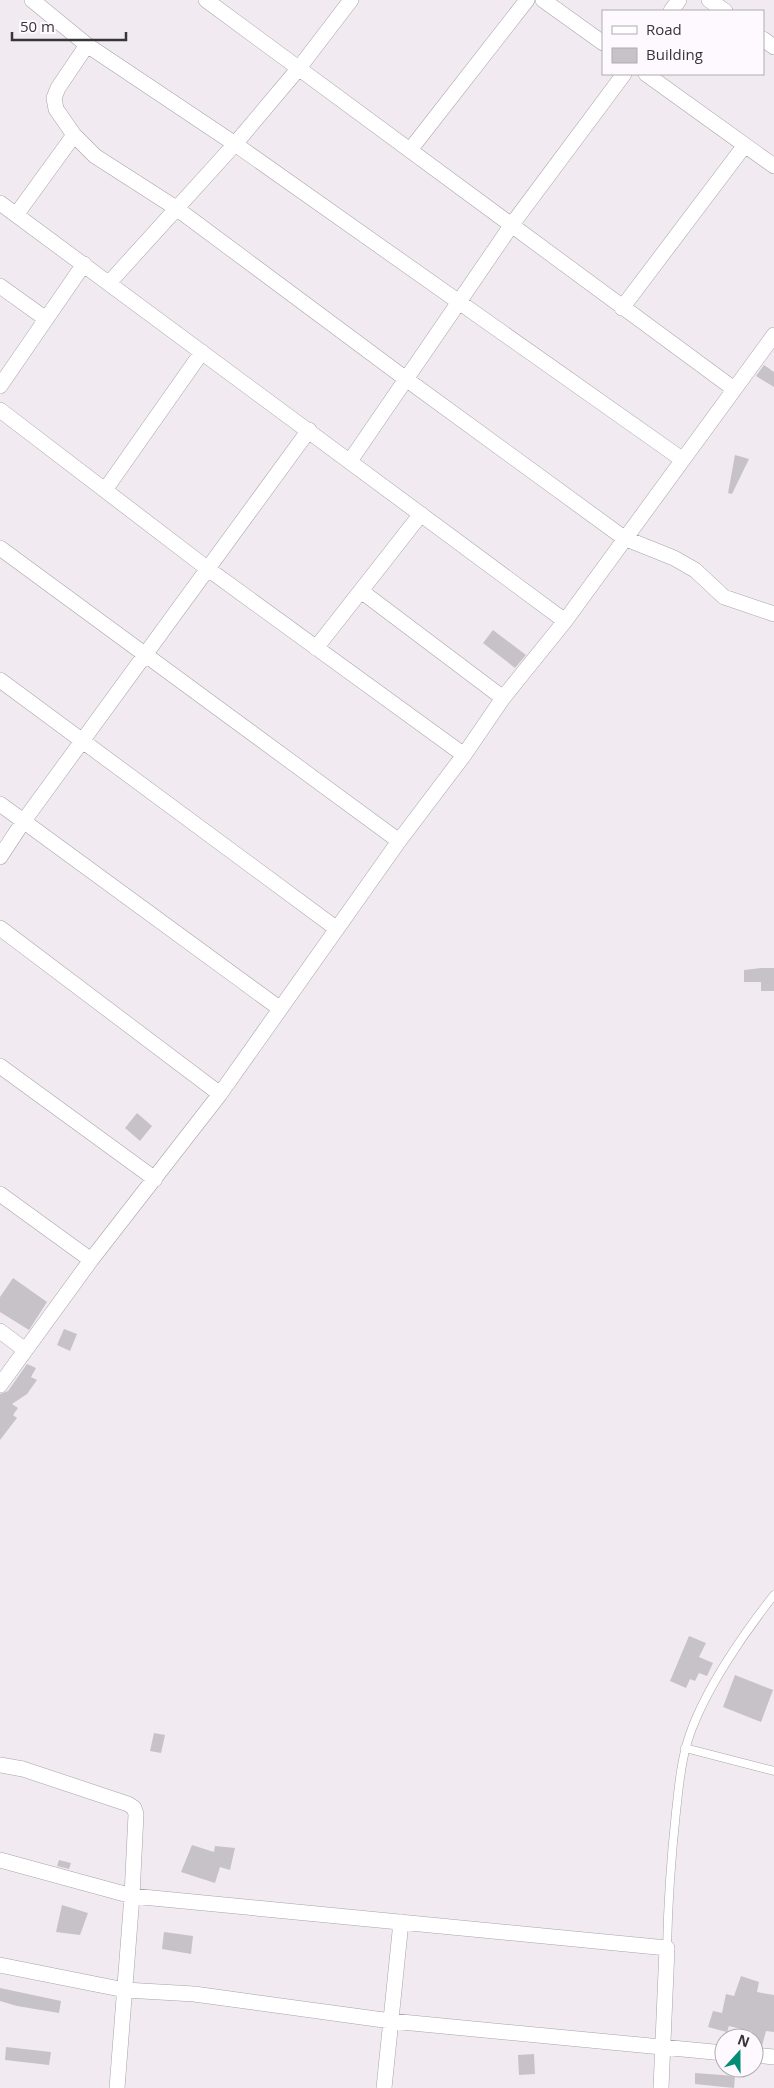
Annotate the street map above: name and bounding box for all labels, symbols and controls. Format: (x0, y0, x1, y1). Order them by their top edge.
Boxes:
scale bar (12, 10, 126, 42)
legend (602, 10, 764, 75)
text: 50 m (20, 16, 55, 36)
text: Road (646, 19, 682, 39)
text: Building (646, 44, 703, 64)
north arrow (714, 2028, 764, 2078)
text: N (735, 2029, 753, 2051)

